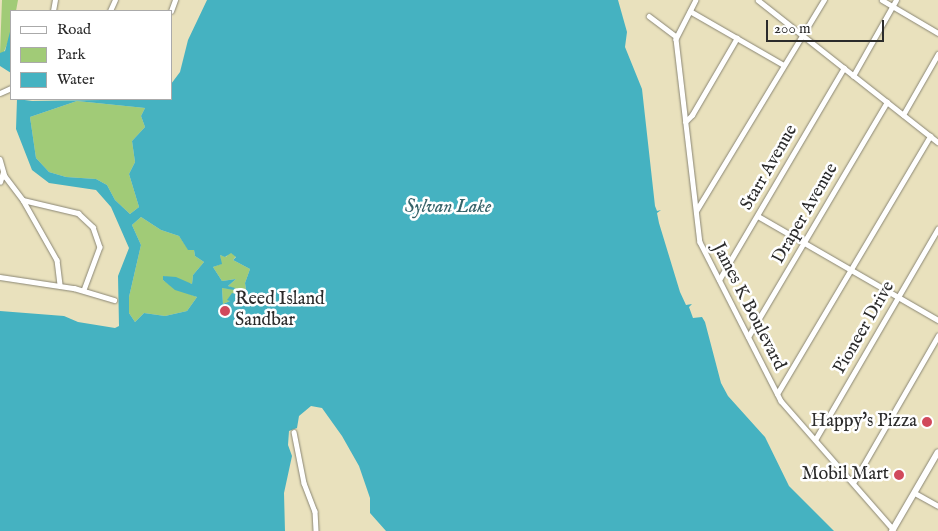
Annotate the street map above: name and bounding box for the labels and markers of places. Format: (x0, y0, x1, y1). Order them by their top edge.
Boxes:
place label: Reed Island Sandbar (235, 290, 325, 332)
marker: Reed Island Sandbar (219, 305, 231, 317)
place label: Happy's Pizza (811, 411, 917, 433)
marker: Happy's Pizza (921, 416, 933, 428)
place label: Mobil Mart (802, 464, 889, 486)
marker: Mobil Mart (893, 469, 905, 481)

